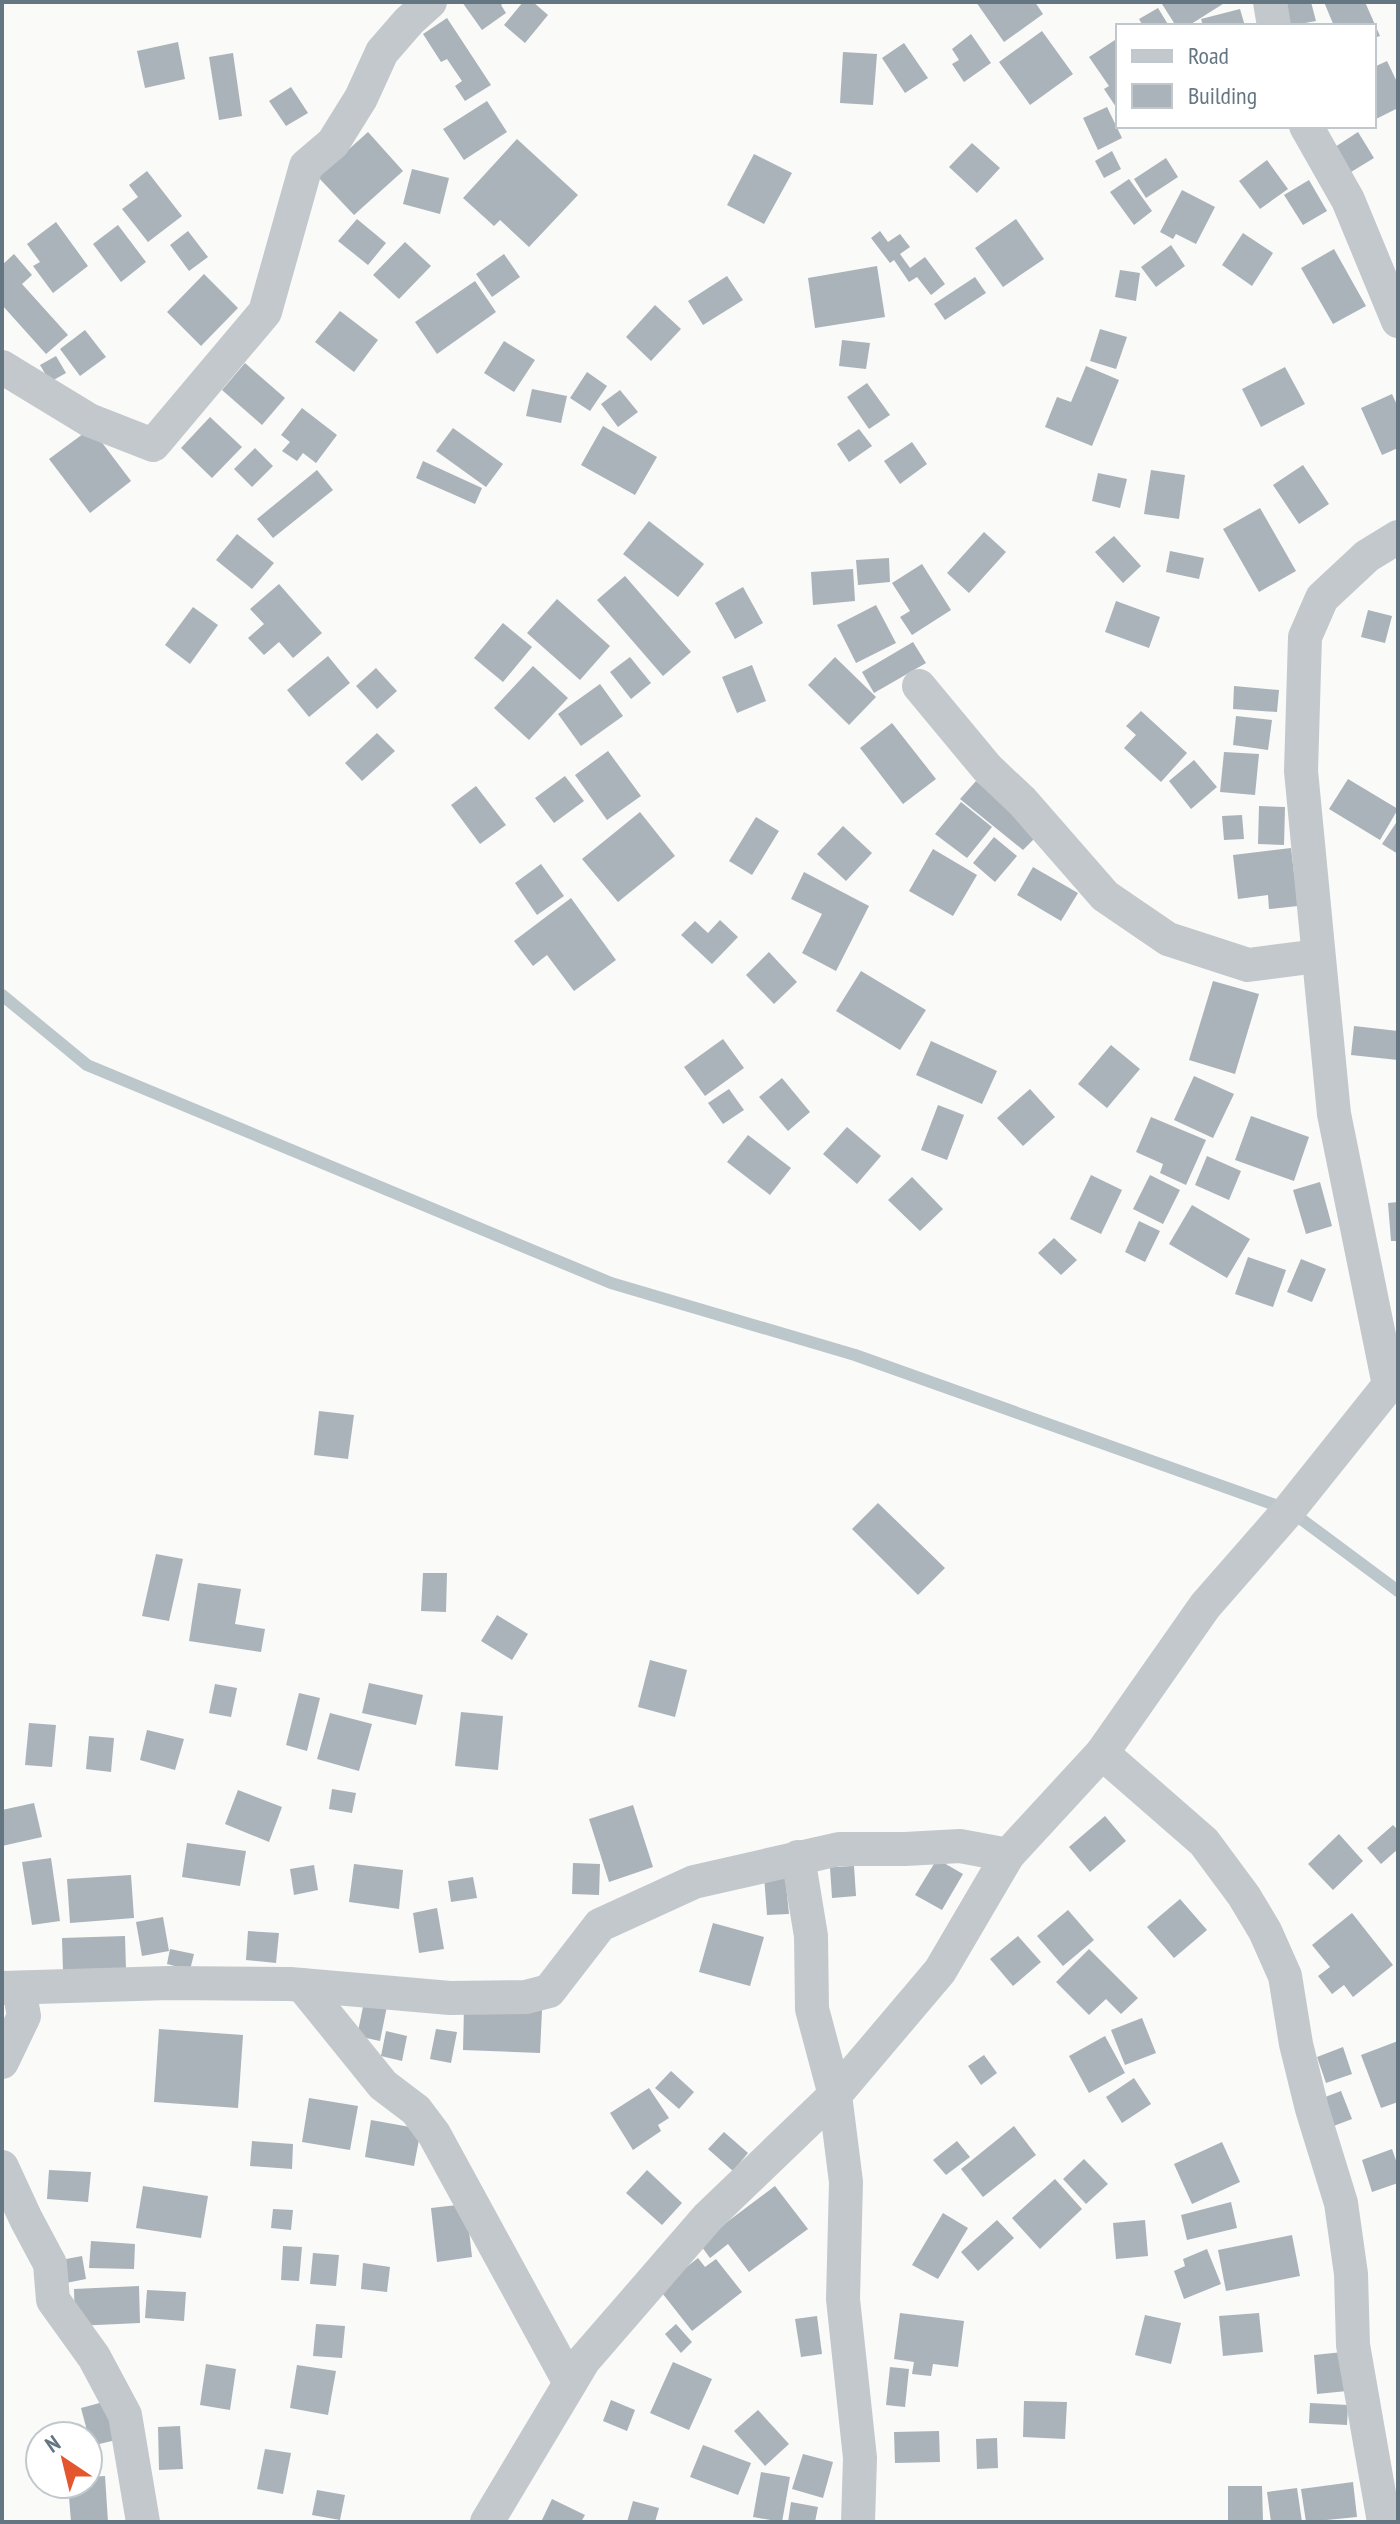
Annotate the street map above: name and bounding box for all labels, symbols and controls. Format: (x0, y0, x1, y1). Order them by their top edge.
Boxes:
legend (1116, 24, 1376, 128)
text: Road (1188, 40, 1229, 71)
text: Building (1188, 80, 1257, 111)
north arrow (24, 2420, 104, 2500)
text: N (40, 2429, 65, 2458)

